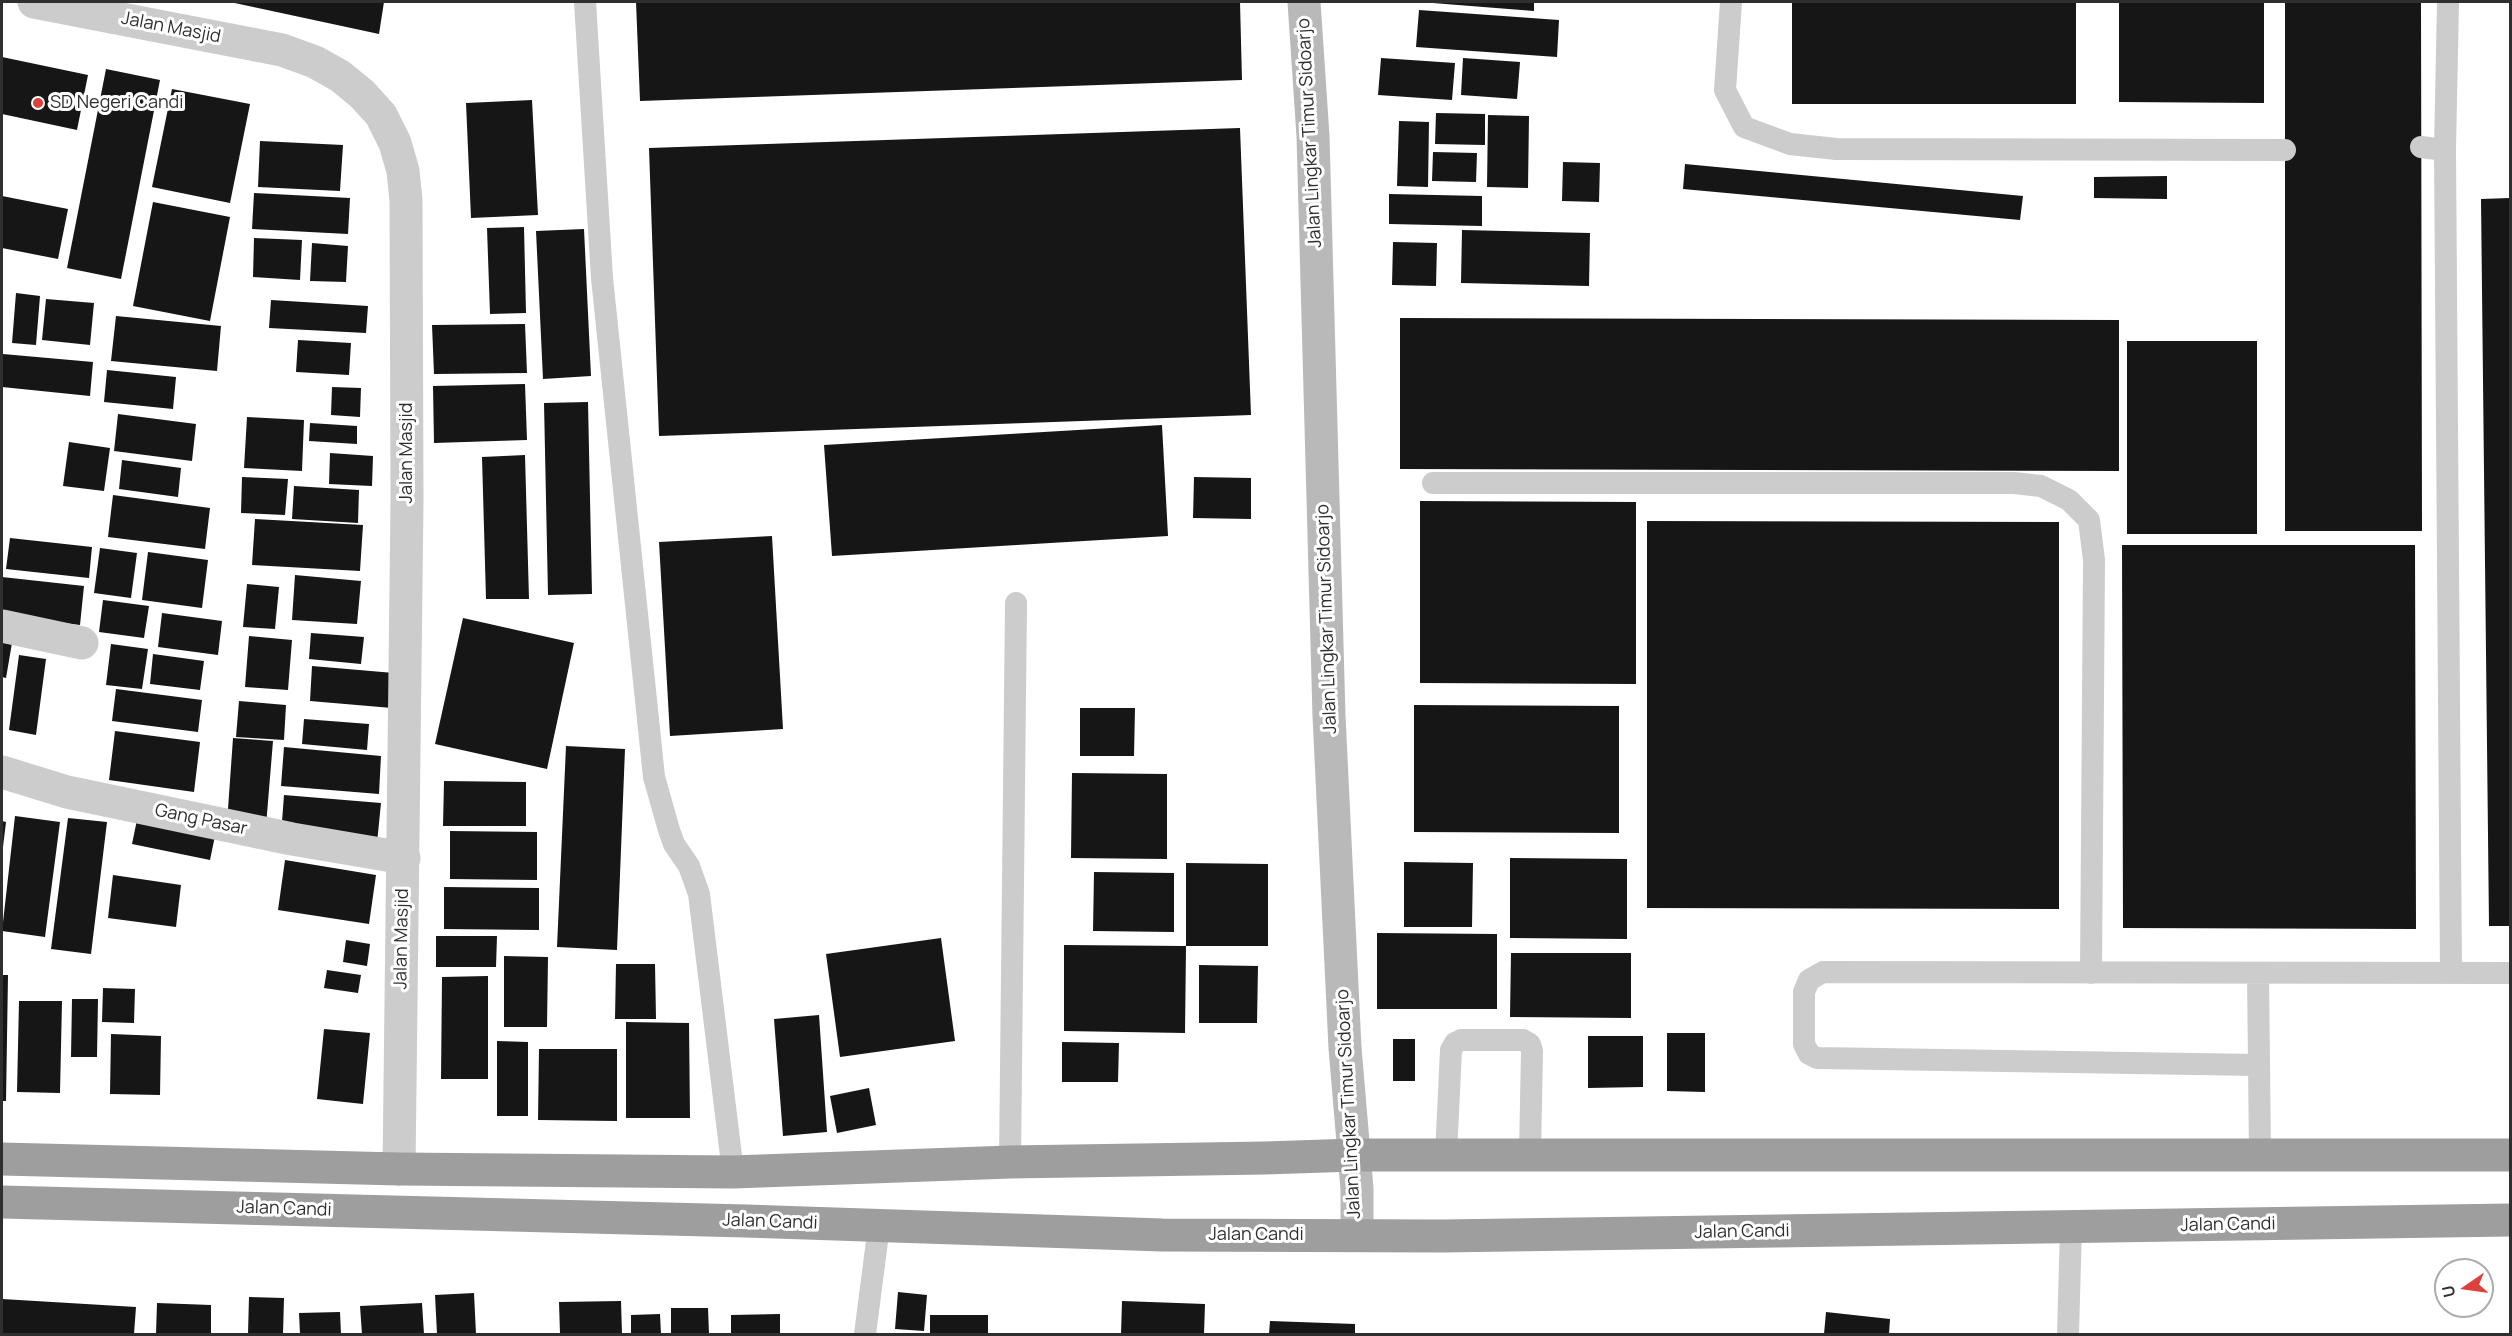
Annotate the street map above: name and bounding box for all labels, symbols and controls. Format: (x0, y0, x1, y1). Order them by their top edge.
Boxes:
street label: Jalan Masjid (119, 8, 223, 48)
street label: Jalan Lingkar Timur Sidoarjo (1293, 18, 1327, 248)
place label: SD Negeri Candi (50, 92, 183, 114)
marker: SD Negeri Candi (31, 96, 45, 110)
street label: Jalan Masjid (396, 403, 418, 503)
street label: Jalan Lingkar Timur Sidoarjo (1312, 504, 1342, 734)
street label: Gang Pasar (153, 800, 249, 840)
street label: Jalan Masjid (390, 888, 414, 990)
street label: Jalan Lingkar Timur Sidoarjo (1332, 989, 1366, 1219)
street label: Jalan Candi (236, 1197, 332, 1221)
street label: Jalan Candi (722, 1210, 818, 1234)
street label: Jalan Candi (2180, 1213, 2276, 1237)
street label: Jalan Candi (1694, 1220, 1790, 1244)
street label: Jalan Candi (1208, 1224, 1304, 1246)
north arrow (2434, 1258, 2494, 1318)
text: U (2436, 1284, 2460, 1300)

